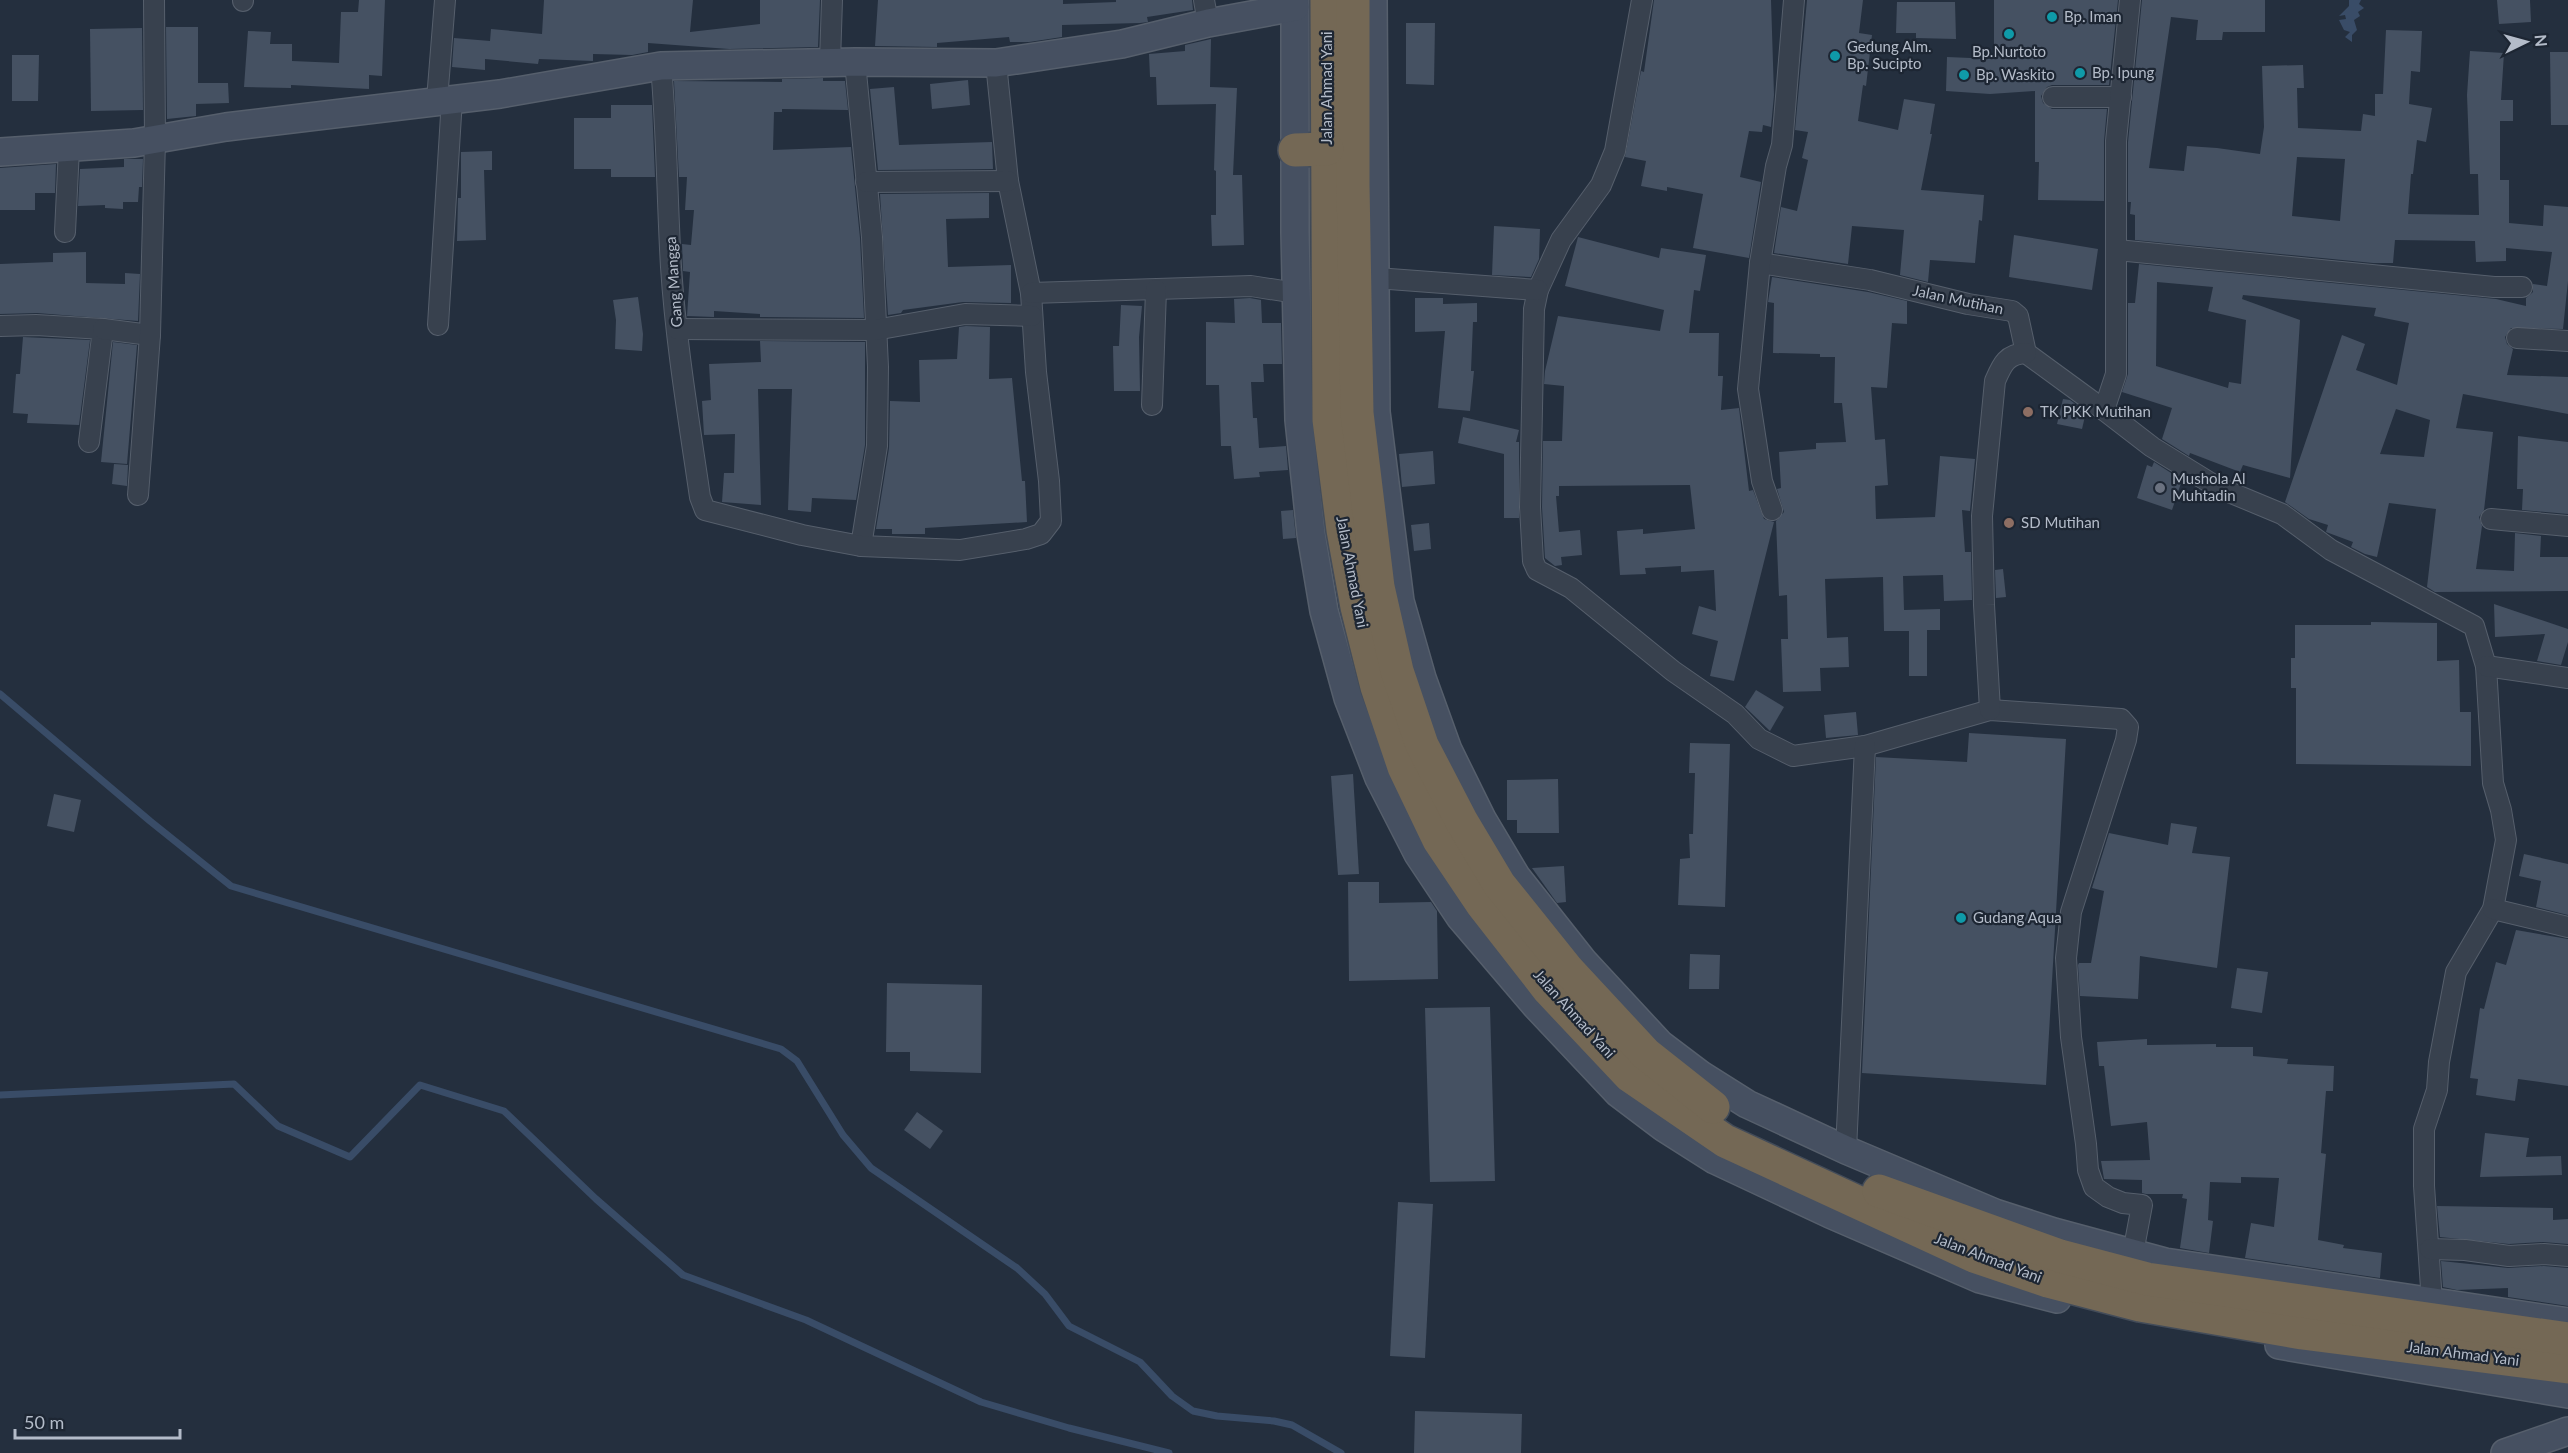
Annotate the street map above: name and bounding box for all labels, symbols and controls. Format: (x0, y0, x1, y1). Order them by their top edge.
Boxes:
place label: Bp. Iman (2064, 7, 2122, 25)
marker: Bp. Iman (2045, 10, 2059, 24)
north arrow (2496, 12, 2556, 72)
marker: Bp.Nurtoto (2002, 27, 2016, 41)
street label: Jalan Ahmad Yani (1317, 31, 1335, 145)
text: N (2531, 34, 2551, 48)
place label: Gedung Alm. Bp. Sucipto (1847, 37, 1932, 72)
place label: Bp.Nurtoto (1972, 42, 2046, 60)
marker: Gedung Alm. Bp. Sucipto (1828, 49, 1842, 63)
place label: Bp. Ipung (2092, 63, 2155, 81)
place label: Bp. Waskito (1976, 65, 2055, 83)
marker: Bp. Ipung (2073, 66, 2087, 80)
marker: Bp. Waskito (1957, 68, 1971, 82)
street label: Gang Mangga (661, 236, 685, 328)
street label: Jalan Mutihan (1911, 281, 2005, 317)
place label: TK PKK Mutihan (2040, 402, 2151, 420)
marker: TK PKK Mutihan (2021, 405, 2035, 419)
place label: Mushola Al Muhtadin (2172, 469, 2246, 504)
marker: Mushola Al Muhtadin (2153, 481, 2167, 495)
place label: SD Mutihan (2021, 513, 2100, 531)
street label: Jalan Ahmad Yani (1333, 514, 1373, 629)
marker: SD Mutihan (2002, 516, 2016, 530)
place label: Gudang Aqua (1973, 908, 2062, 926)
marker: Gudang Aqua (1954, 911, 1968, 925)
street label: Jalan Ahmad Yani (1530, 965, 1619, 1061)
street label: Jalan Ahmad Yani (1932, 1228, 2044, 1286)
street label: Jalan Ahmad Yani (2406, 1337, 2520, 1369)
scale bar (15, 1402, 180, 1440)
text: 50 m (24, 1411, 64, 1433)

